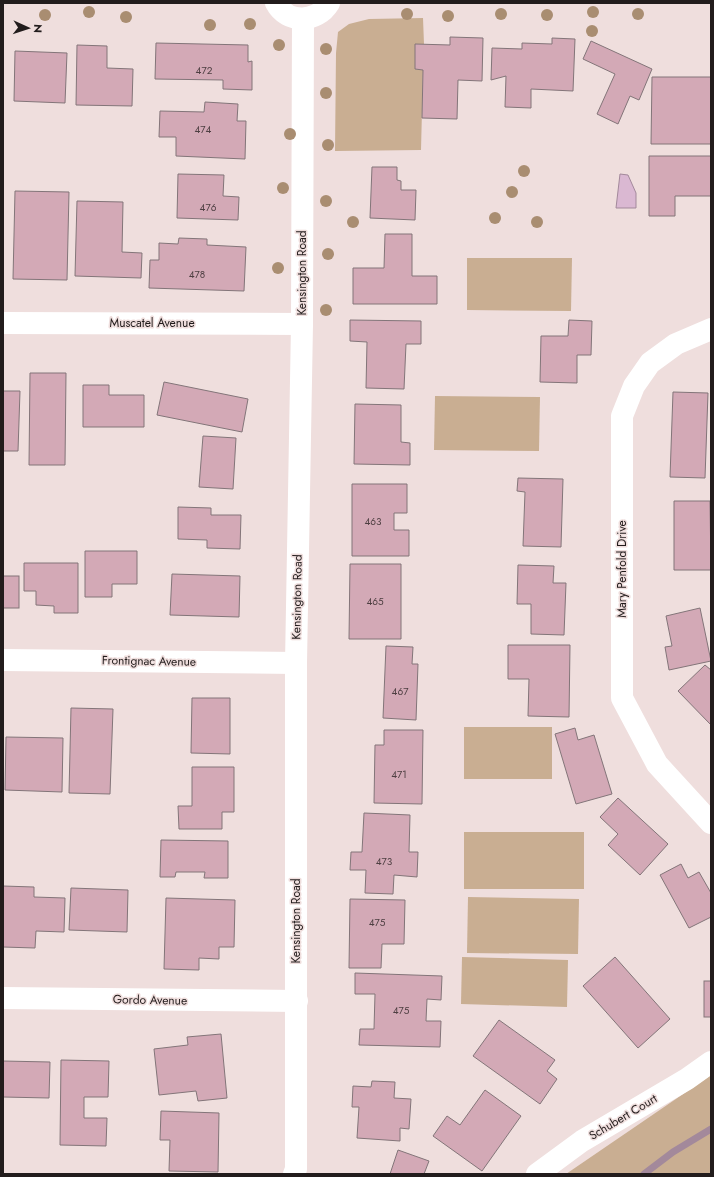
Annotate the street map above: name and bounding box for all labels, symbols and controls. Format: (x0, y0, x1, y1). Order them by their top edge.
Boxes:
north arrow (8, 8, 48, 48)
text: N (30, 24, 46, 33)
house number: 472 (196, 63, 213, 78)
house number: 474 (195, 122, 212, 137)
house number: 476 (200, 200, 217, 215)
street label: Kensington Road (293, 230, 311, 316)
house number: 478 (189, 267, 205, 282)
street label: Muscatel Avenue (109, 314, 195, 332)
house number: 463 (364, 514, 382, 529)
street label: Mary Penfold Drive (613, 520, 631, 618)
street label: Kensington Road (287, 554, 307, 640)
house number: 465 (366, 594, 384, 609)
street label: Frontignac Avenue (102, 651, 196, 671)
house number: 467 (392, 684, 409, 699)
house number: 471 (391, 767, 407, 782)
house number: 473 (376, 854, 393, 869)
street label: Kensington Road (287, 878, 305, 964)
house number: 475 (369, 915, 386, 930)
street label: Gordo Avenue (113, 990, 187, 1010)
house number: 475 (393, 1003, 410, 1018)
street label: Schubert Court (586, 1090, 661, 1144)

